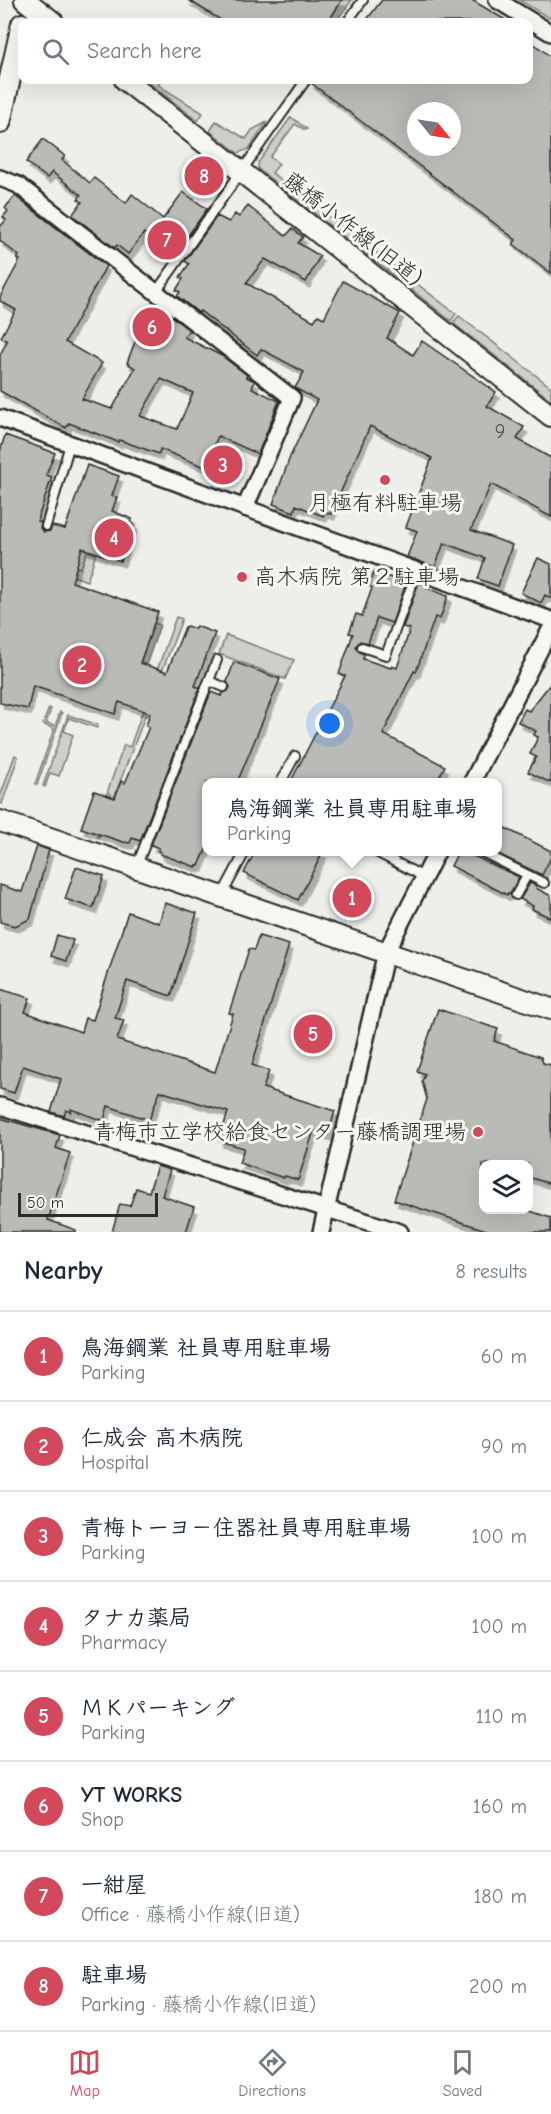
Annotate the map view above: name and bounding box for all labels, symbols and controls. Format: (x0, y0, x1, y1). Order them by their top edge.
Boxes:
search box (18, 18, 533, 84)
icon: search (39, 35, 72, 68)
text: Search here (87, 38, 202, 64)
north arrow (407, 102, 461, 156)
pin: 8 (184, 154, 224, 198)
street label: 藤橋小作線(旧道) (278, 167, 428, 291)
pin: 7 (148, 218, 186, 262)
pin: 6 (132, 304, 172, 350)
house number: 9 (495, 420, 505, 443)
pin: 3 (204, 442, 242, 488)
marker: 月極有料駐車場 (378, 473, 392, 487)
place label: 月極有料駐車場 (308, 490, 462, 516)
pin: 4 (94, 516, 134, 560)
place label: 高木病院 第２駐車場 (254, 564, 459, 590)
marker: 高木病院 第２駐車場 (235, 570, 249, 584)
pin: 2 (62, 642, 101, 688)
your location (315, 709, 344, 738)
popup (202, 778, 502, 856)
text: 鳥海鋼業 社員専用駐車場 (227, 796, 477, 822)
text: Parking (227, 822, 292, 845)
pin: 1 (332, 876, 372, 920)
pin: 5 (294, 1012, 332, 1056)
place label: 青梅市立学校給食センター藤橋調理場 (93, 1119, 466, 1145)
marker: 青梅市立学校給食センター藤橋調理場 (471, 1125, 485, 1139)
map controls (479, 1160, 533, 1214)
button: layers (479, 1160, 533, 1214)
scale bar (18, 1190, 158, 1218)
text: 50 m (27, 1194, 64, 1212)
text: Nearby (24, 1256, 103, 1286)
text: 8 results (455, 1260, 527, 1283)
text: 鳥海鋼業 社員専用駐車場 (81, 1335, 331, 1361)
text: 1 (40, 1345, 47, 1368)
text: 60 m (481, 1345, 527, 1368)
text: Parking (81, 1361, 146, 1384)
text: 仁成会 高木病院 (81, 1425, 243, 1451)
text: 2 (39, 1435, 48, 1458)
text: 90 m (481, 1435, 527, 1458)
text: Hospital (81, 1451, 149, 1474)
text: 青梅トーヨ－住器社員専用駐車場 (81, 1515, 411, 1541)
text: 3 (39, 1525, 48, 1548)
text: 100 m (472, 1525, 527, 1548)
text: Parking (81, 1541, 146, 1564)
text: タナカ薬局 (81, 1605, 191, 1631)
text: 4 (39, 1615, 48, 1638)
text: 100 m (472, 1615, 527, 1638)
text: Pharmacy (81, 1631, 167, 1654)
text: ＭＫパーキング (81, 1695, 235, 1721)
text: 5 (38, 1705, 49, 1728)
text: 110 m (476, 1705, 527, 1728)
text: Parking (81, 1721, 146, 1744)
text: YT WORKS (81, 1782, 182, 1808)
text: 6 (38, 1795, 49, 1818)
text: 160 m (473, 1795, 527, 1818)
text: Shop (81, 1808, 124, 1831)
text: 一紺屋 (81, 1872, 147, 1898)
text: 7 (39, 1885, 48, 1908)
text: 180 m (473, 1885, 527, 1908)
text: Office · 藤橋小作線(旧道) (81, 1903, 300, 1926)
text: 駐車場 (81, 1962, 147, 1988)
text: 8 (38, 1975, 49, 1998)
text: 200 m (469, 1975, 527, 1998)
text: Parking · 藤橋小作線(旧道) (81, 1993, 316, 2016)
tab: Map (68, 2046, 101, 2100)
tab: Directions (238, 2046, 306, 2100)
tab: Saved (443, 2046, 483, 2100)

